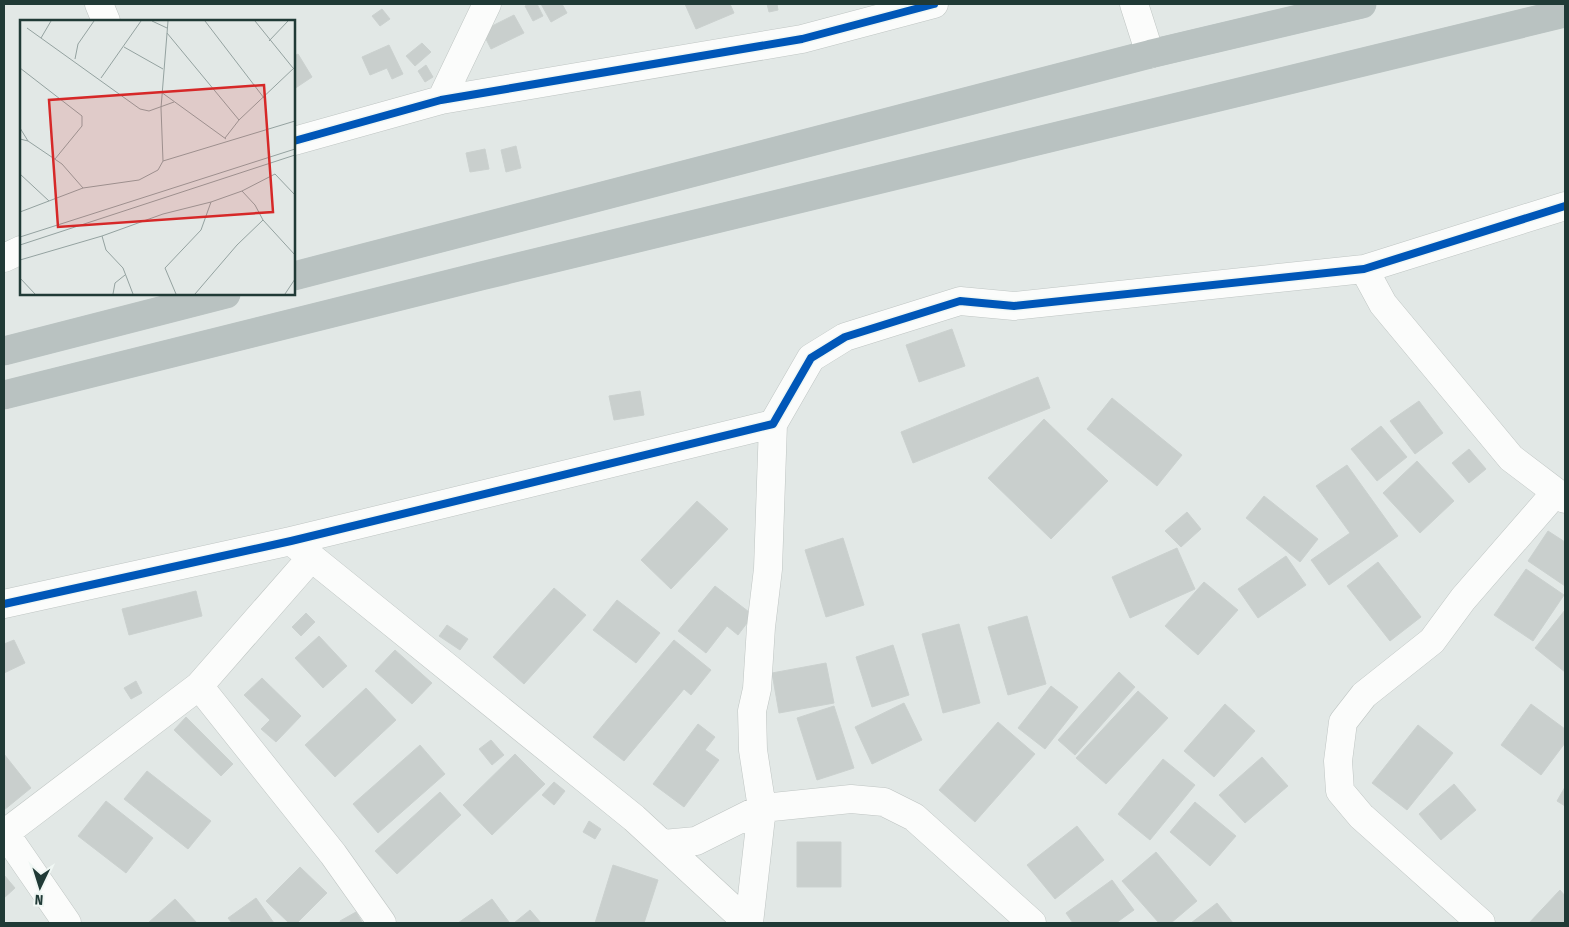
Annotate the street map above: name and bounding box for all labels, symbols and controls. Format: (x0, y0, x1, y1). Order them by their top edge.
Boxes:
inset map (20, 20, 295, 295)
north arrow (15, 862, 65, 912)
text: N (34, 891, 44, 908)

